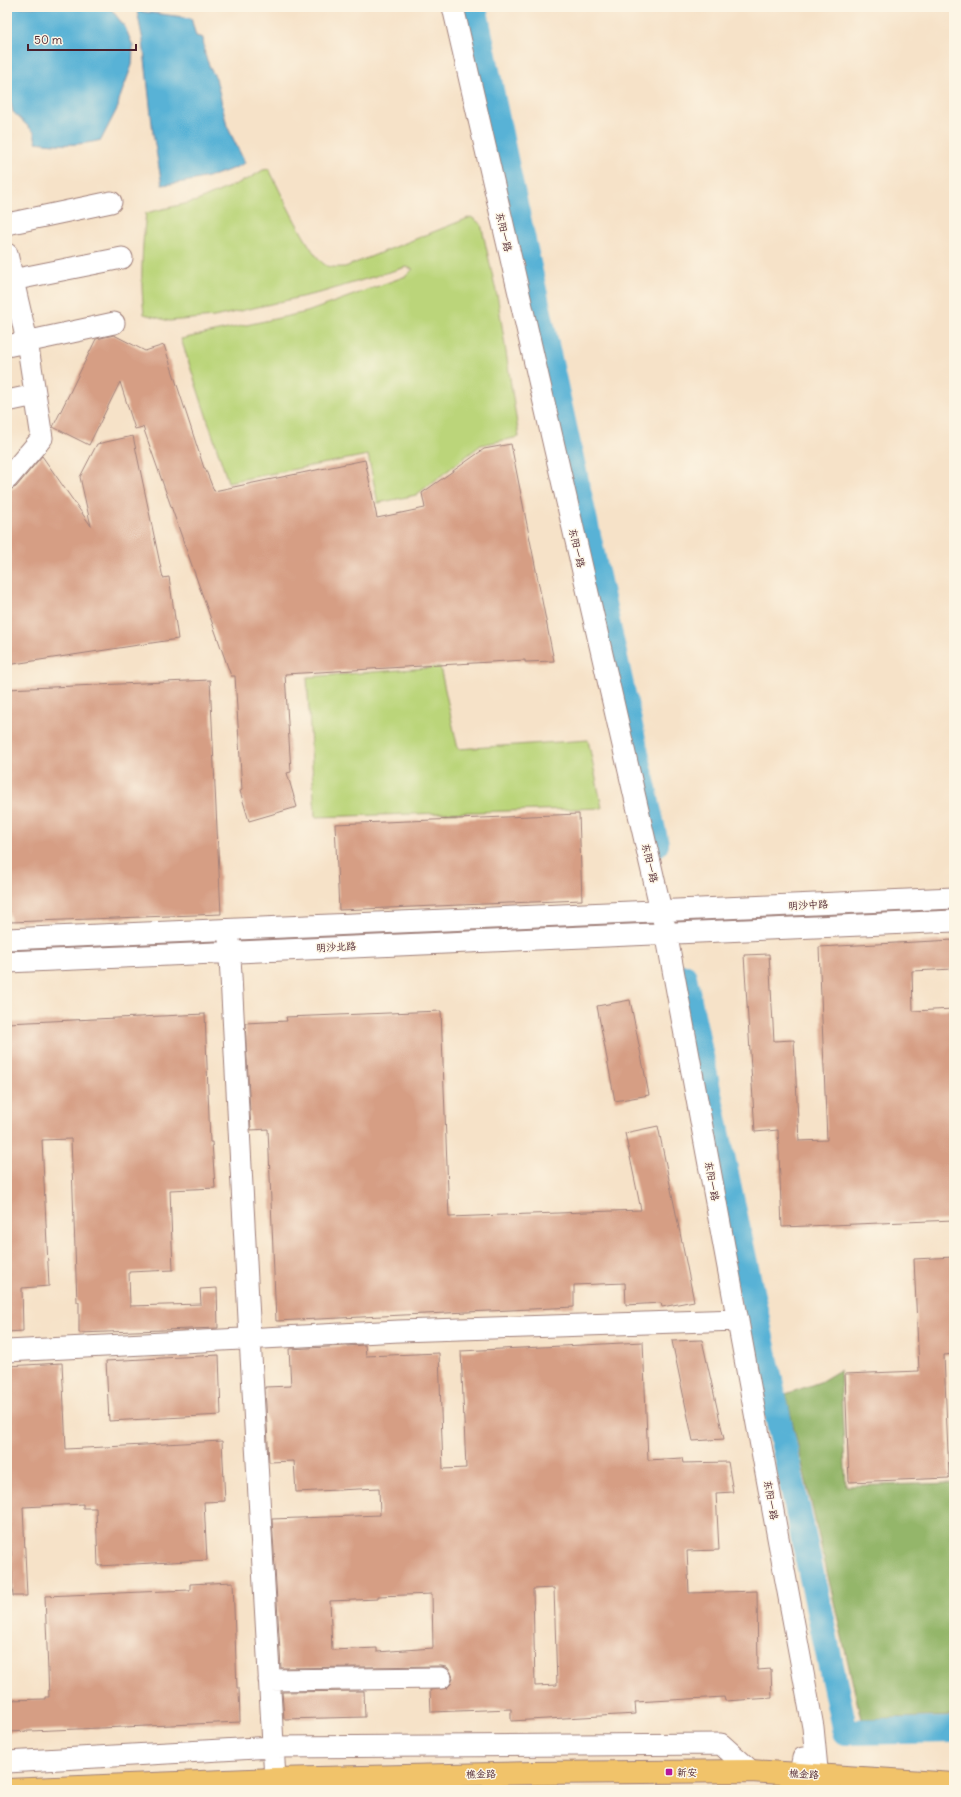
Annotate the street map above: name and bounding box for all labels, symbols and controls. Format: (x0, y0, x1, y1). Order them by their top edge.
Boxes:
scale bar (28, 26, 136, 52)
text: 50 m (34, 32, 63, 47)
street label: 东阳一路 (493, 211, 515, 253)
street label: 东阳一路 (566, 527, 588, 569)
street label: 东阳一路 (639, 842, 661, 884)
street label: 明沙中路 (788, 897, 828, 913)
street label: 明沙北路 (316, 939, 356, 955)
street label: 东阳一路 (702, 1160, 722, 1202)
street label: 东阳一路 (761, 1479, 781, 1521)
place label: 新安 (677, 1766, 697, 1779)
street label: 樵金路 (789, 1766, 819, 1782)
street label: 樵金路 (466, 1767, 496, 1781)
marker: 新安 (664, 1767, 674, 1777)

